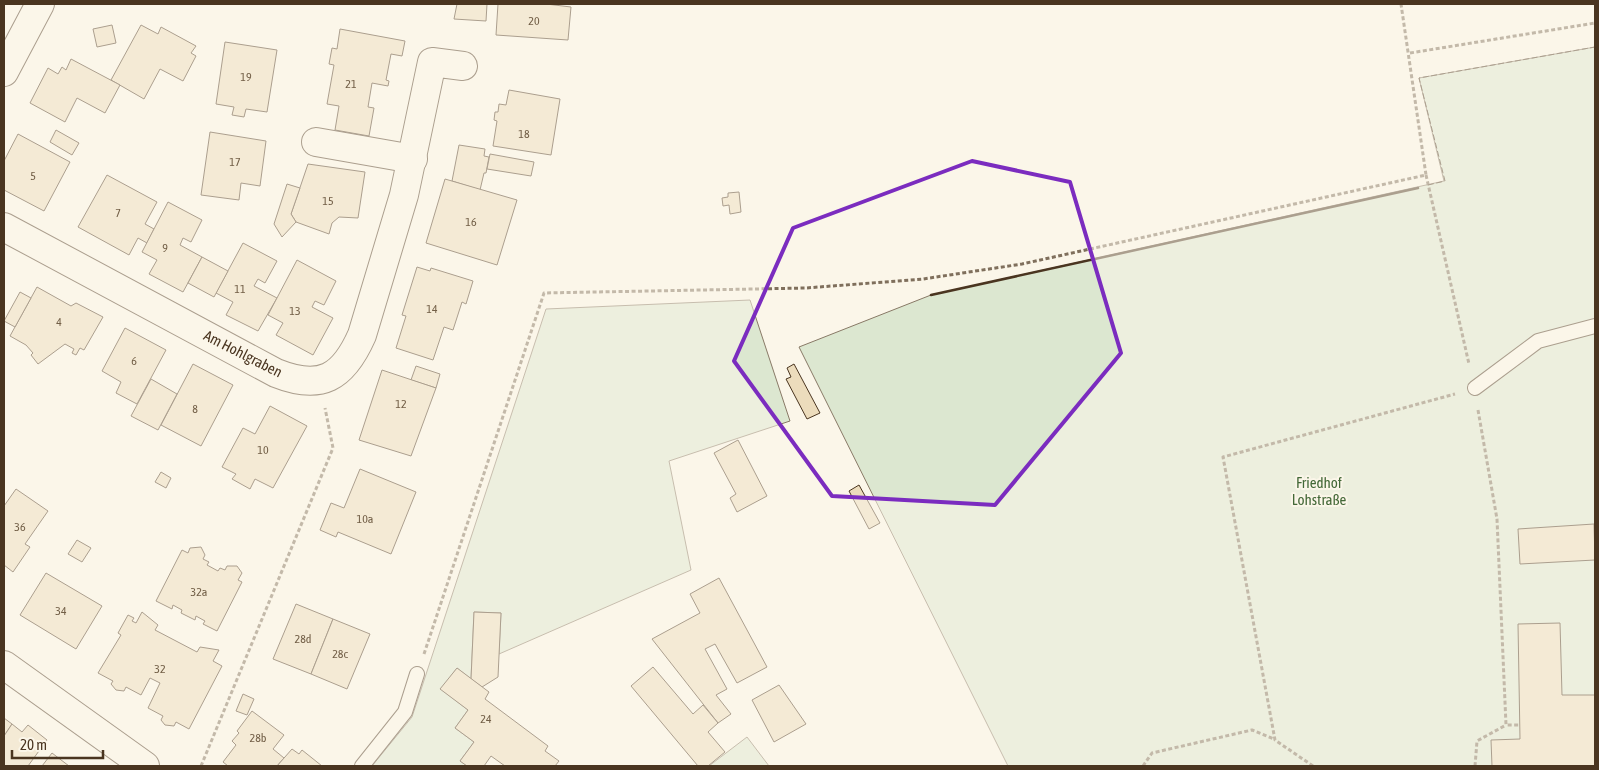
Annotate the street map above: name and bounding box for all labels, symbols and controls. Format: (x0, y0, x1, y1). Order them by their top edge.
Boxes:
house number: 20 (528, 14, 540, 28)
house number: 19 (240, 70, 252, 84)
house number: 21 (345, 77, 357, 91)
house number: 18 (518, 127, 530, 141)
house number: 17 (229, 155, 241, 169)
house number: 5 (30, 169, 36, 183)
house number: 15 (322, 194, 334, 208)
house number: 7 (115, 206, 121, 220)
house number: 16 (465, 215, 477, 229)
house number: 9 (162, 241, 168, 255)
house number: 11 (234, 282, 246, 296)
house number: 14 (426, 302, 438, 316)
house number: 13 (289, 304, 301, 318)
house number: 4 (56, 315, 62, 329)
street label: Am Hohlgraben (201, 327, 285, 381)
house number: 6 (131, 354, 137, 368)
house number: 12 (395, 397, 407, 411)
house number: 8 (192, 402, 198, 416)
house number: 10 (257, 443, 269, 457)
park label: Friedhof Lohstraße (1292, 474, 1347, 508)
house number: 10a (357, 512, 373, 526)
house number: 36 (14, 520, 26, 534)
house number: 32a (191, 585, 207, 599)
house number: 34 (55, 604, 67, 618)
house number: 28d (295, 632, 311, 646)
house number: 28c (332, 647, 348, 661)
house number: 32 (154, 662, 166, 676)
house number: 24 (480, 712, 492, 726)
scale bar (12, 728, 104, 760)
house number: 28b (250, 731, 267, 745)
text: 20 m (20, 736, 47, 753)

